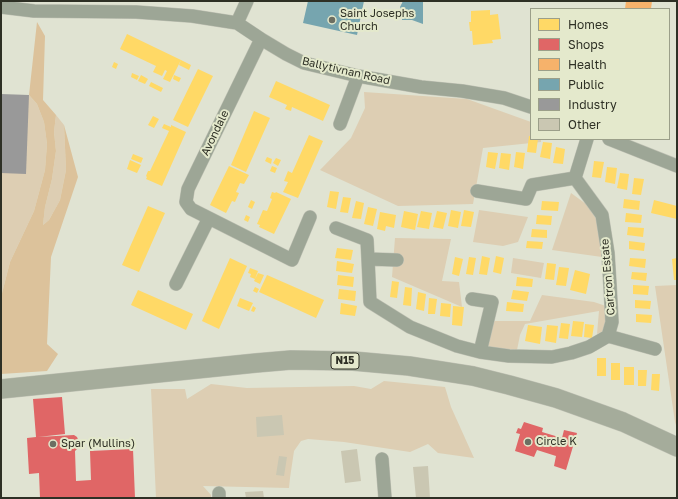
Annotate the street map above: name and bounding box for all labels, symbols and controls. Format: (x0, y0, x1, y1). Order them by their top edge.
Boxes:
place label: Saint Josephs Church (340, 7, 414, 33)
legend (530, 8, 670, 140)
marker: Saint Josephs Church (327, 15, 337, 25)
text: Homes (568, 17, 608, 32)
text: Shops (568, 37, 604, 52)
street label: Ballytivnan Road (301, 54, 391, 88)
text: Health (568, 57, 607, 72)
text: Public (568, 77, 604, 92)
text: Industry (568, 97, 617, 112)
street label: Avondale (198, 108, 232, 158)
text: Other (568, 117, 601, 132)
street label: Cartron Estate (598, 238, 618, 316)
road number: N15 (331, 353, 359, 369)
place label: Circle K (536, 435, 577, 449)
place label: Spar (Mullins) (61, 437, 135, 451)
marker: Circle K (523, 437, 533, 447)
marker: Spar (Mullins) (48, 439, 58, 449)

